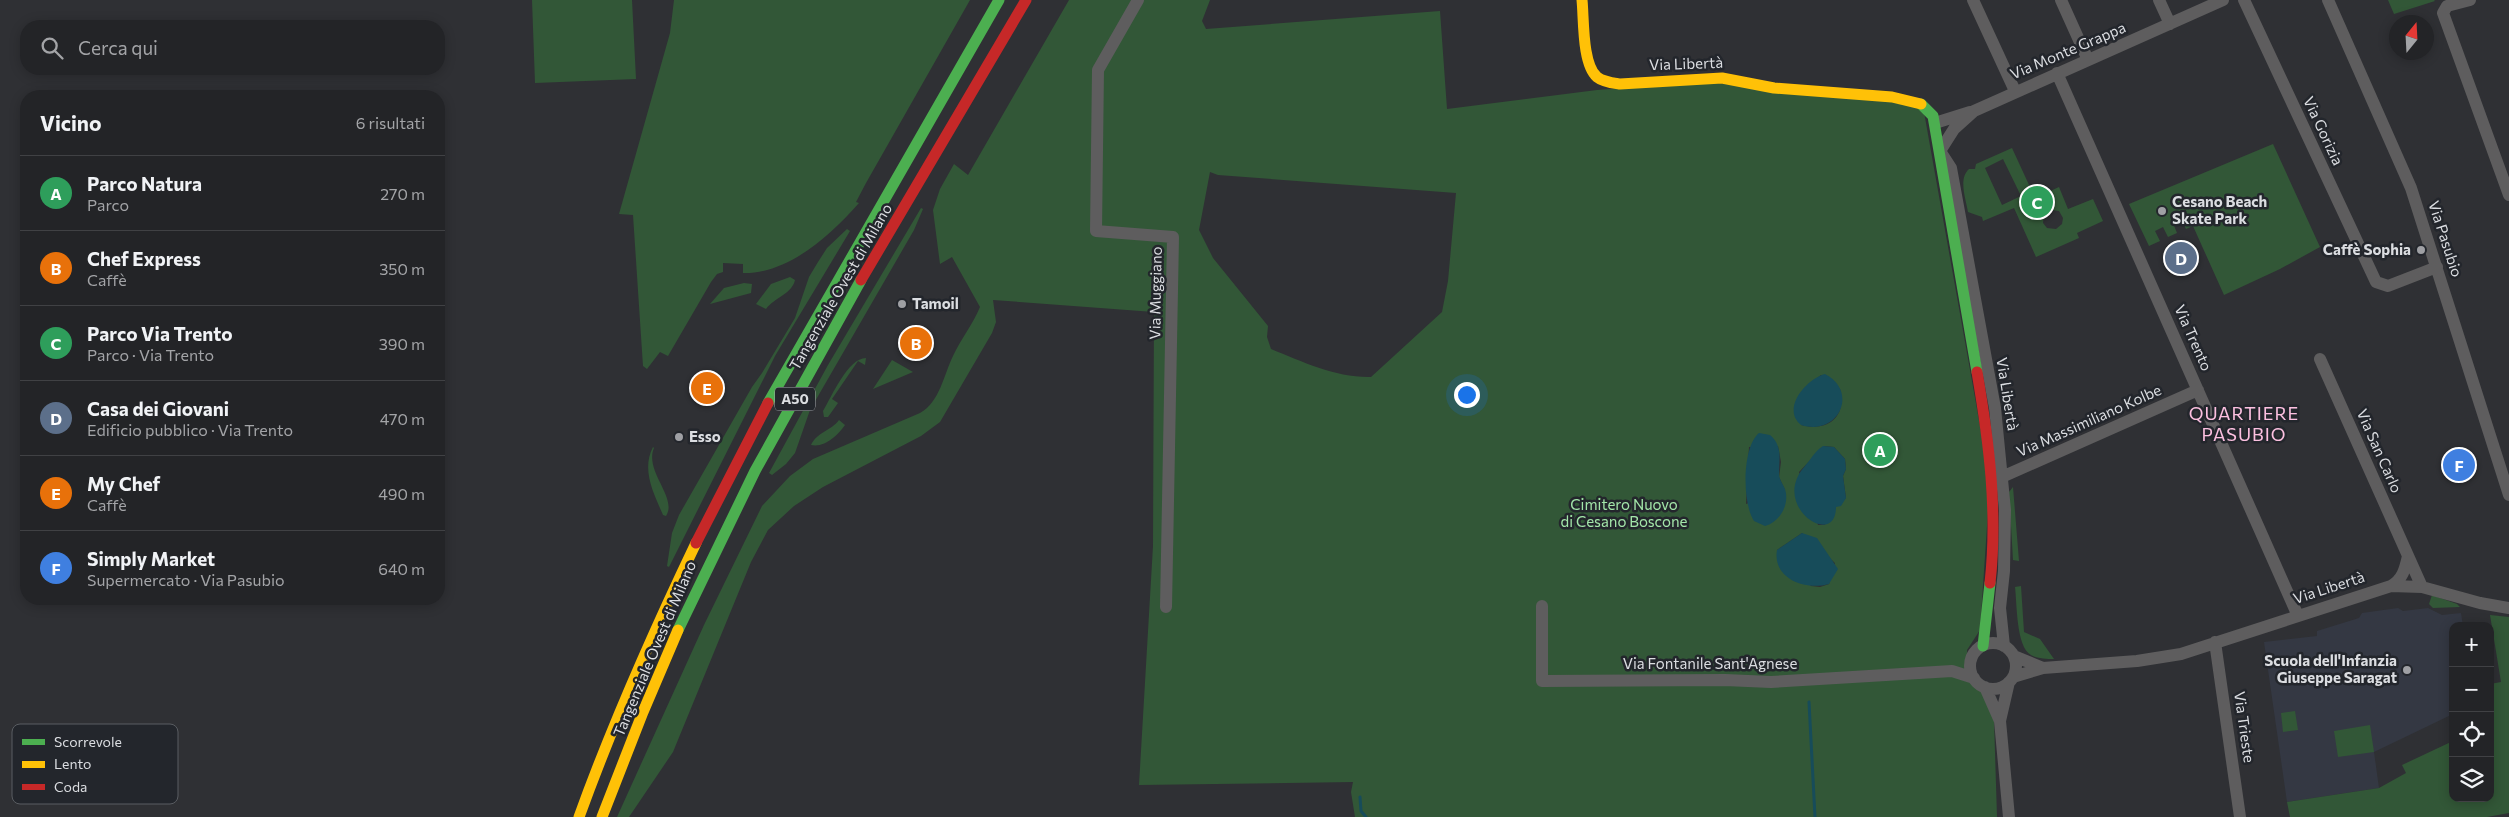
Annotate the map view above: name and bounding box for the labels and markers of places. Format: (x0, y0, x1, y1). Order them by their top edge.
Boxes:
pin: C (2021, 183, 2053, 221)
place label: Cesano Beach Skate Park (2172, 192, 2267, 227)
marker: Cesano Beach Skate Park (2156, 205, 2168, 217)
pin: D (2165, 239, 2197, 277)
place label: Caffè Sophia (2323, 240, 2411, 258)
marker: Caffè Sophia (2415, 244, 2427, 256)
place label: Tamoil (912, 294, 959, 312)
marker: Tamoil (896, 298, 908, 310)
pin: B (900, 324, 932, 362)
pin: E (691, 369, 723, 407)
place label: Esso (689, 427, 721, 445)
marker: Esso (673, 431, 685, 443)
pin: A (1864, 431, 1896, 469)
pin: F (2443, 446, 2475, 484)
place label: Scuola dell'Infanzia Giuseppe Saragat (2264, 651, 2397, 686)
marker: Scuola dell'Infanzia Giuseppe Saragat (2401, 664, 2413, 676)

